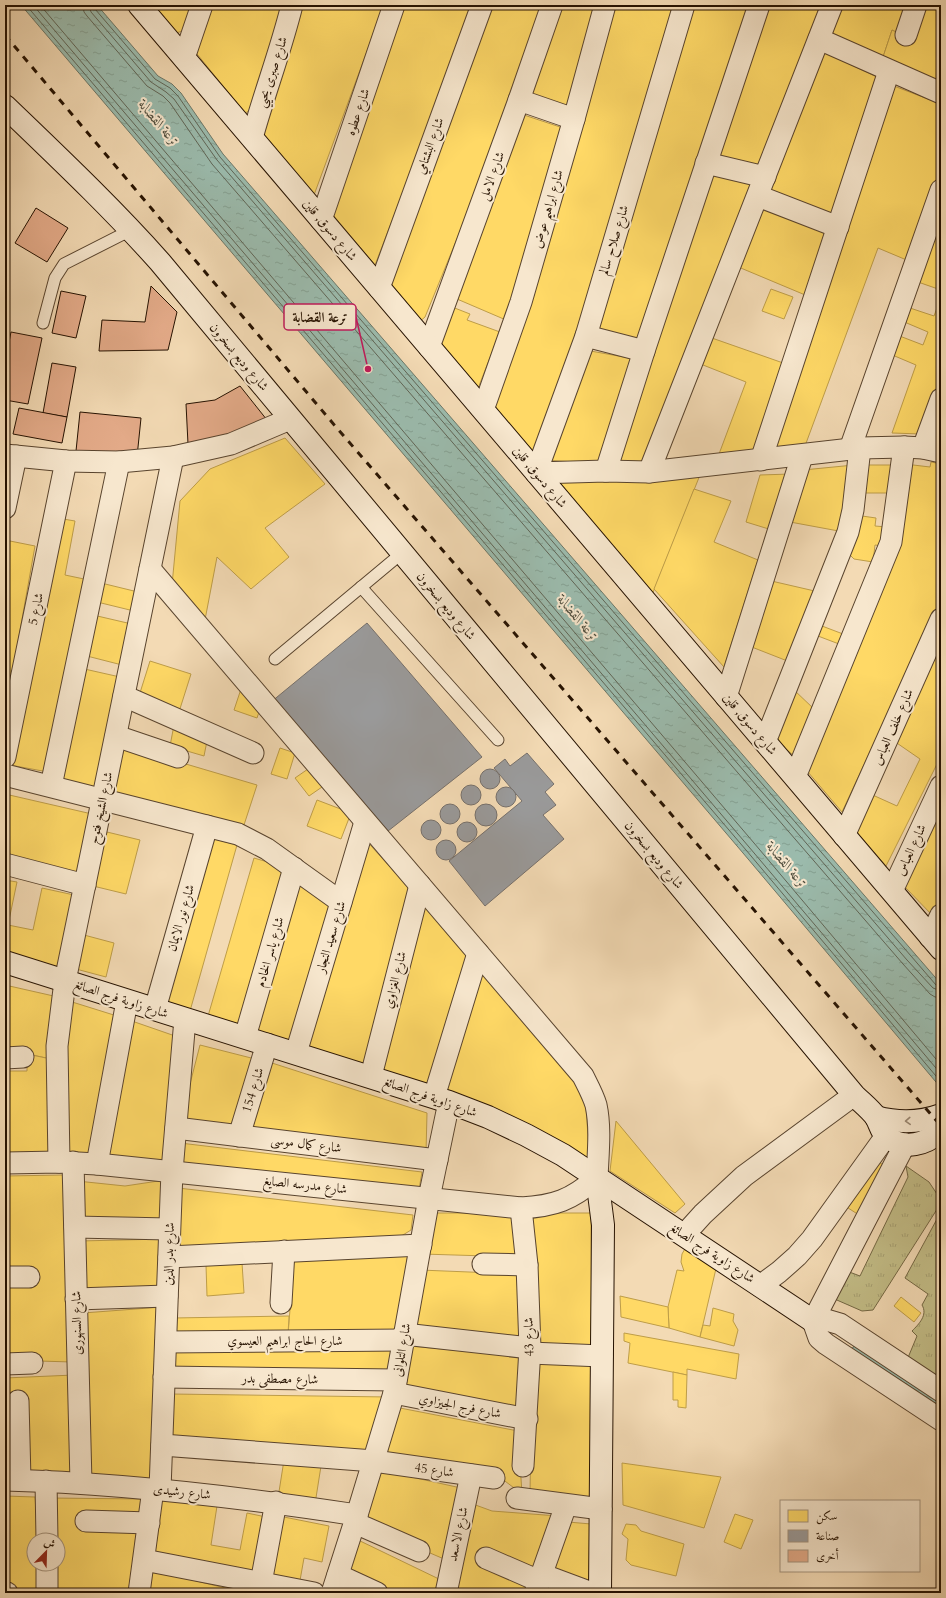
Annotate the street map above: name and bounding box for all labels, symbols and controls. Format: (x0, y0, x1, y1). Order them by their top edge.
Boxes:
street label: شارع صبرى يحيي (252, 34, 294, 110)
street label: شارع عطوه (342, 86, 376, 139)
water label: ترعة القضابة (133, 94, 184, 150)
street label: شارع البشتامي (411, 115, 450, 178)
street label: شارع الامل (475, 149, 511, 204)
street label: شارع ابراهيم عوض (528, 168, 572, 251)
street label: شارع دسوق, قلين (297, 195, 361, 266)
street label: شارع صلاح سالم (595, 203, 635, 278)
callout: ترعة القضابة (284, 304, 356, 330)
text: ترعة القضابة (292, 308, 348, 327)
street label: شارع وديع بسخرون (203, 319, 273, 397)
street label: شارع دسوق, قلين (507, 442, 571, 513)
street label: شارع وديع بسخرون (410, 568, 480, 646)
water label: ترعة القضابة (552, 589, 603, 645)
street label: شارع 5 (24, 591, 50, 627)
street label: شارع خلف العباس (868, 686, 920, 769)
street label: شارع دسوق, قلين (717, 689, 781, 760)
street label: شارع الشيخ فتوح (85, 770, 119, 846)
street label: شارع وديع بسخرون (618, 817, 688, 895)
street label: شارع العباس (891, 821, 933, 880)
water label: ترعة القضابة (761, 836, 812, 892)
street label: شارع نور الايمان (163, 882, 201, 954)
street label: شارع سعيد النجار (311, 899, 352, 978)
street label: شارع ياسر الخادم (251, 915, 291, 990)
street label: شارع الغزاوي (379, 950, 413, 1011)
street label: شارع زاوية فرج الصائغ (70, 975, 171, 1026)
street label: شارع 154 (238, 1065, 270, 1115)
street label: شارع زاوية فرج الصائغ (380, 1072, 479, 1124)
one-way arrow (905, 1117, 911, 1126)
street label: شارع كمال موسى (269, 1131, 342, 1159)
street label: شارع مدرسه الصايغ (262, 1172, 348, 1201)
street label: شارع زاوية فرج الصائغ (664, 1219, 758, 1290)
street label: شارع بدر الدين (159, 1222, 181, 1286)
street label: شارع السنهورى (67, 1291, 89, 1355)
street label: شارع 43 (520, 1317, 540, 1357)
street label: شارع التلوانى (388, 1322, 418, 1379)
street label: شارع الحاج ابراهيم العيسوي (227, 1332, 343, 1354)
street label: شارع مصطفى بدر (240, 1369, 318, 1391)
street label: شارع فرج الجيزاوي (417, 1389, 503, 1425)
street label: شارع 45 (413, 1458, 455, 1484)
street label: شارع رشيدى (152, 1480, 212, 1506)
legend (780, 1500, 920, 1572)
street label: شارع الاسعد (443, 1505, 475, 1563)
text: سكن (816, 1508, 837, 1525)
text: صناعة (816, 1528, 839, 1544)
north arrow (26, 1532, 66, 1572)
text: ش (42, 1534, 58, 1552)
text: أخرى (816, 1548, 839, 1564)

